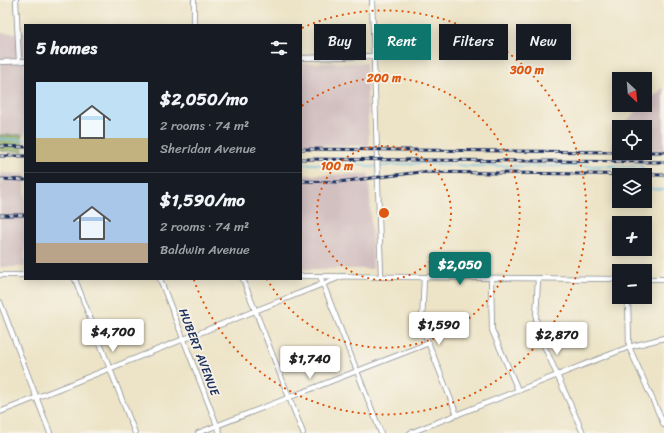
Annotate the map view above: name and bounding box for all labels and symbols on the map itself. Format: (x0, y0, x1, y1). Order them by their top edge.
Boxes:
text: 300 m (509, 59, 545, 81)
text: 200 m (366, 67, 402, 89)
north arrow (612, 72, 652, 112)
text: 100 m (321, 155, 354, 177)
centre of rings (377, 206, 391, 220)
pin: $2,050 (427, 252, 493, 286)
street label: HUBERT AVENUE (172, 305, 226, 400)
pin: $1,590 (406, 312, 472, 346)
pin: $4,700 (80, 319, 146, 353)
pin: $2,870 (524, 322, 590, 356)
pin: $1,740 (277, 346, 343, 380)

